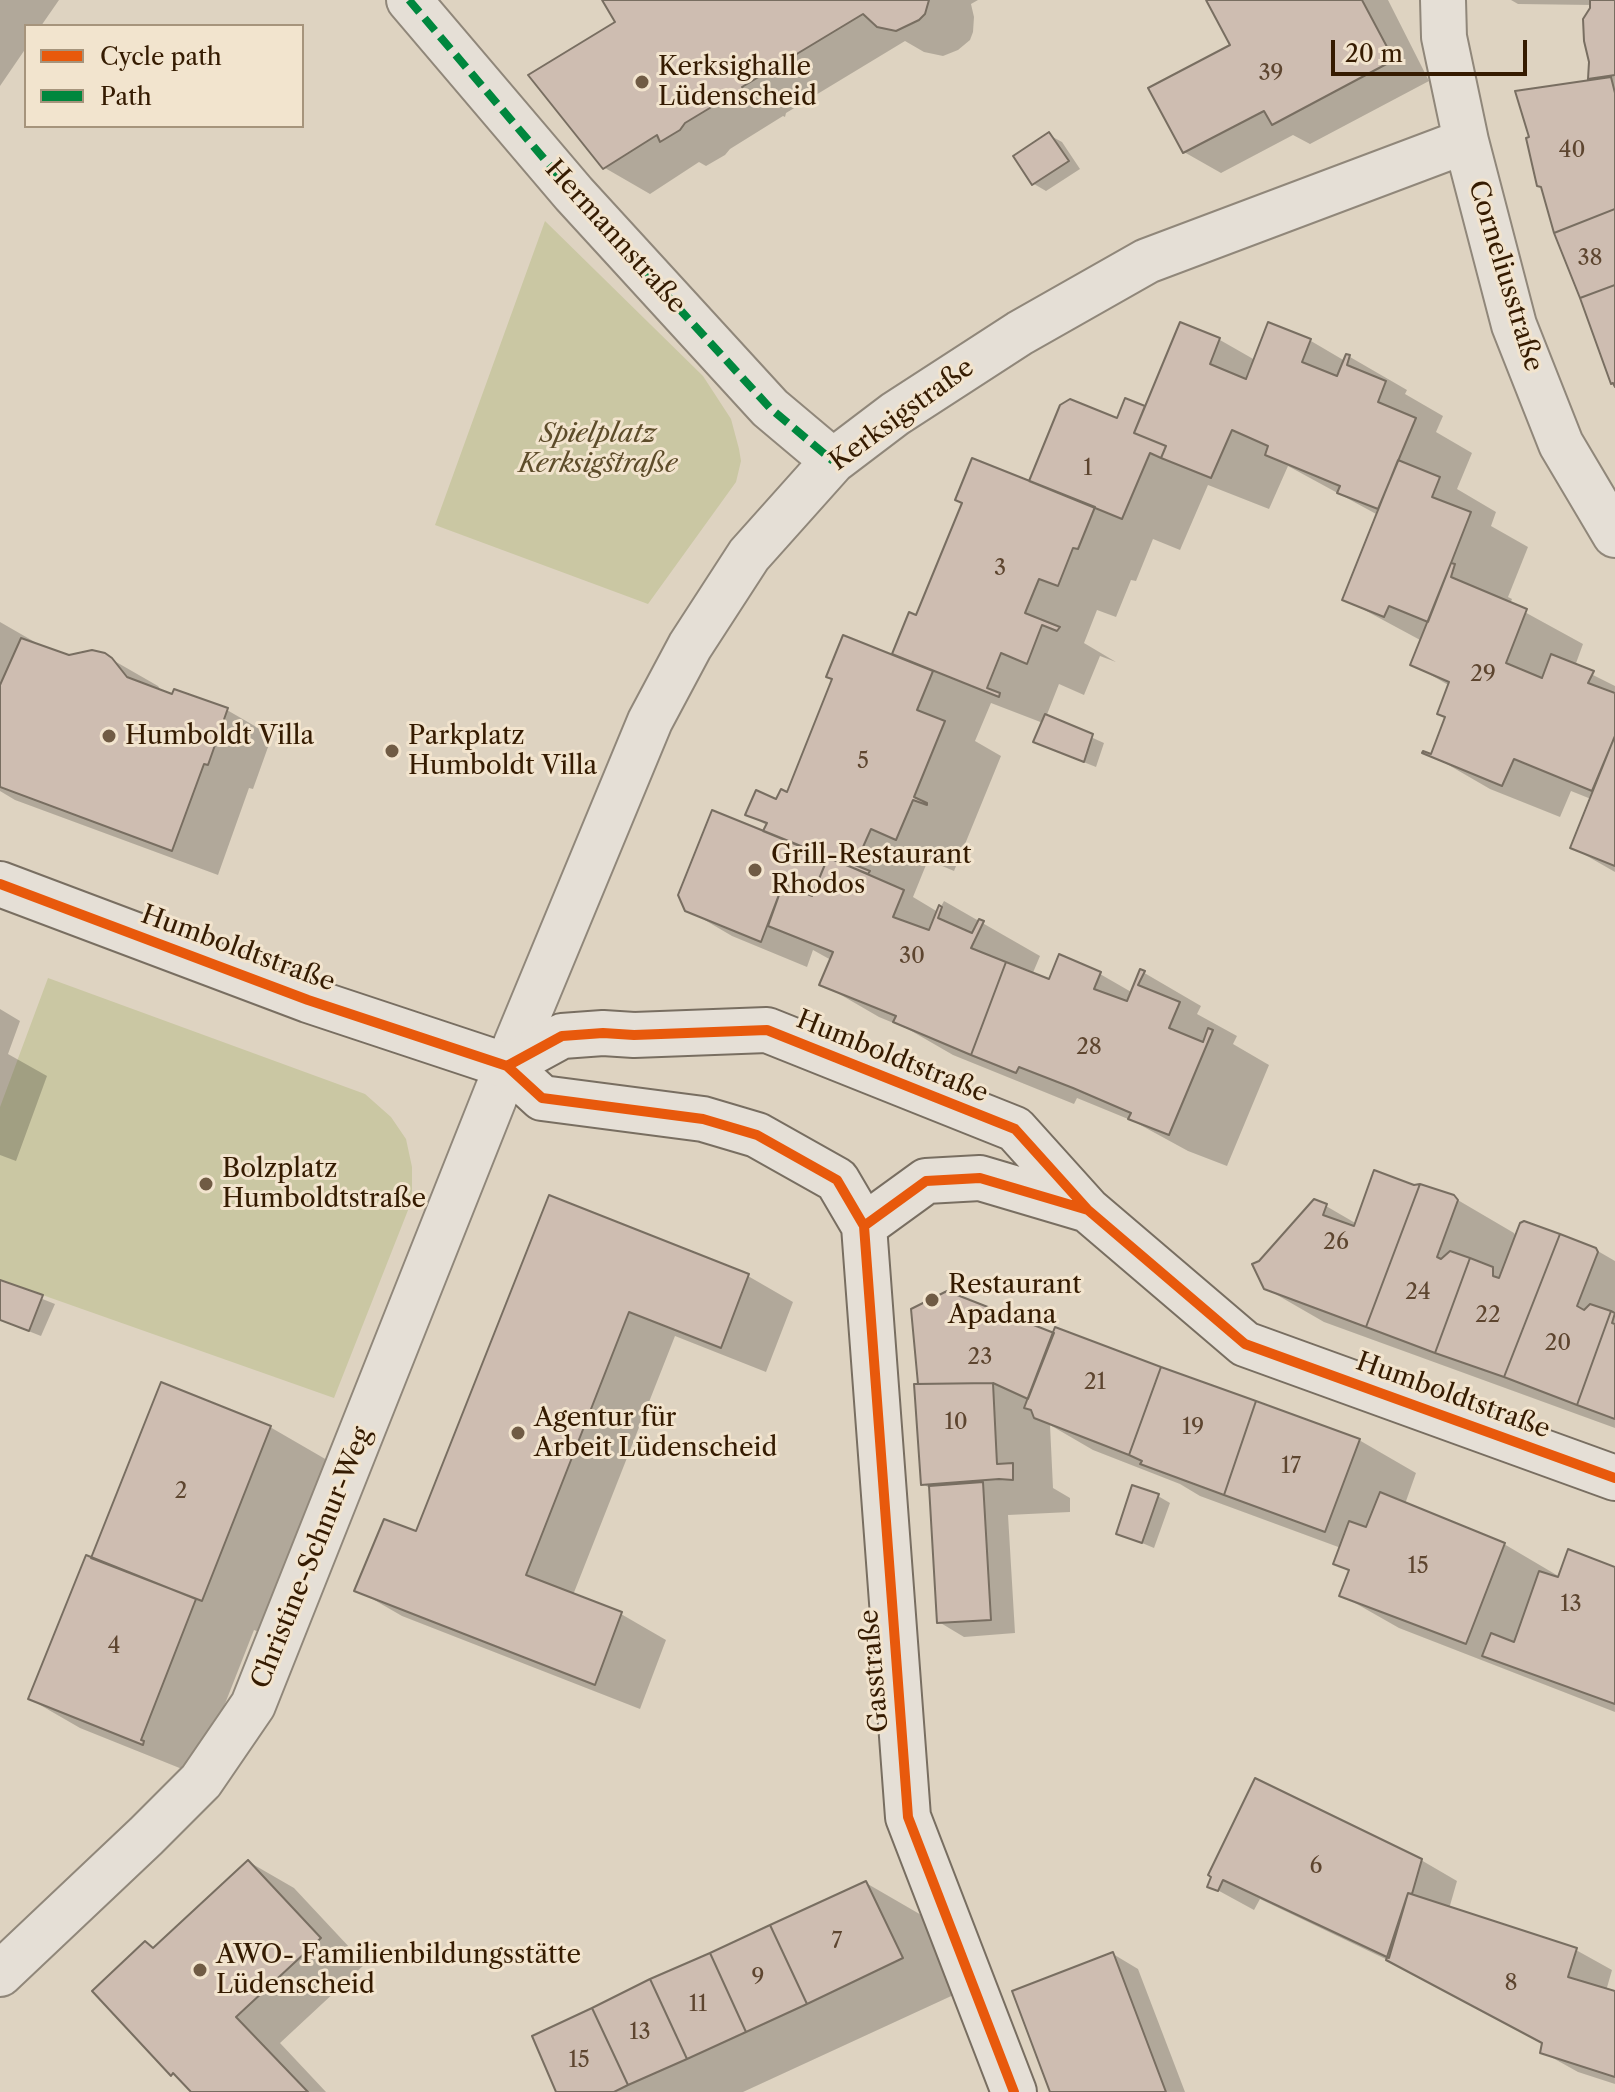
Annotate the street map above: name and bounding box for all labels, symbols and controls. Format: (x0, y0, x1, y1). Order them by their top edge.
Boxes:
legend (24, 24, 304, 128)
scale bar (1335, 24, 1531, 74)
text: 20 m (1345, 39, 1403, 68)
text: Cycle path (100, 42, 222, 71)
place label: Kerksighalle Lüdenscheid (658, 51, 817, 112)
house number: 39 (1258, 61, 1284, 87)
marker: Kerksighalle Lüdenscheid (633, 73, 651, 91)
text: Path (100, 82, 152, 111)
house number: 40 (1559, 138, 1585, 164)
street label: Hermannstraße (538, 154, 692, 320)
street label: Corneliusstraße (1461, 177, 1549, 375)
house number: 38 (1577, 246, 1603, 272)
street label: Kerksigstraße (824, 352, 980, 478)
park label: Spielplatz Kerksigstraße (519, 418, 677, 480)
house number: 1 (1083, 456, 1093, 482)
house number: 3 (994, 556, 1006, 582)
house number: 29 (1470, 662, 1496, 688)
place label: Humboldt Villa (125, 720, 314, 752)
place label: Parkplatz Humboldt Villa (408, 720, 597, 782)
marker: Humboldt Villa (100, 727, 118, 745)
marker: Parkplatz Humboldt Villa (383, 742, 401, 760)
house number: 5 (857, 749, 869, 775)
place label: Grill-Restaurant Rhodos (771, 839, 971, 900)
marker: Grill-Restaurant Rhodos (746, 861, 764, 879)
street label: Humboldtstraße (137, 899, 339, 999)
house number: 30 (899, 944, 925, 970)
street label: Humboldtstraße (792, 1004, 992, 1110)
house number: 28 (1076, 1035, 1102, 1061)
place label: Bolzplatz Humboldtstraße (222, 1153, 426, 1214)
marker: Bolzplatz Humboldtstraße (197, 1175, 215, 1193)
house number: 26 (1323, 1230, 1349, 1256)
place label: Restaurant Apadana (948, 1269, 1082, 1330)
house number: 24 (1405, 1280, 1431, 1306)
marker: Restaurant Apadana (923, 1291, 941, 1309)
house number: 22 (1475, 1303, 1501, 1329)
house number: 20 (1545, 1331, 1571, 1357)
house number: 23 (968, 1345, 992, 1371)
street label: Humboldtstraße (1352, 1346, 1554, 1446)
house number: 21 (1084, 1370, 1106, 1396)
place label: Agentur für Arbeit Lüdenscheid (534, 1402, 777, 1464)
house number: 10 (944, 1410, 968, 1436)
house number: 19 (1182, 1415, 1204, 1441)
street label: Christine-Schnur-Weg (245, 1423, 379, 1693)
marker: Agentur für Arbeit Lüdenscheid (509, 1424, 527, 1442)
house number: 17 (1281, 1454, 1301, 1480)
house number: 2 (175, 1479, 187, 1505)
house number: 15 (1407, 1554, 1429, 1580)
house number: 13 (1560, 1592, 1582, 1618)
street label: Gasstraße (854, 1608, 896, 1734)
house number: 4 (108, 1634, 120, 1660)
house number: 6 (1310, 1854, 1322, 1880)
house number: 7 (832, 1929, 842, 1955)
place label: AWO- Familienbildungsstätte Lüdenscheid (216, 1939, 581, 2000)
marker: AWO- Familienbildungsstätte Lüdenscheid (191, 1961, 209, 1979)
house number: 9 (752, 1965, 764, 1991)
house number: 8 (1504, 1971, 1518, 1997)
house number: 11 (689, 1992, 707, 2018)
house number: 13 (629, 2020, 651, 2046)
house number: 15 (568, 2048, 590, 2074)

